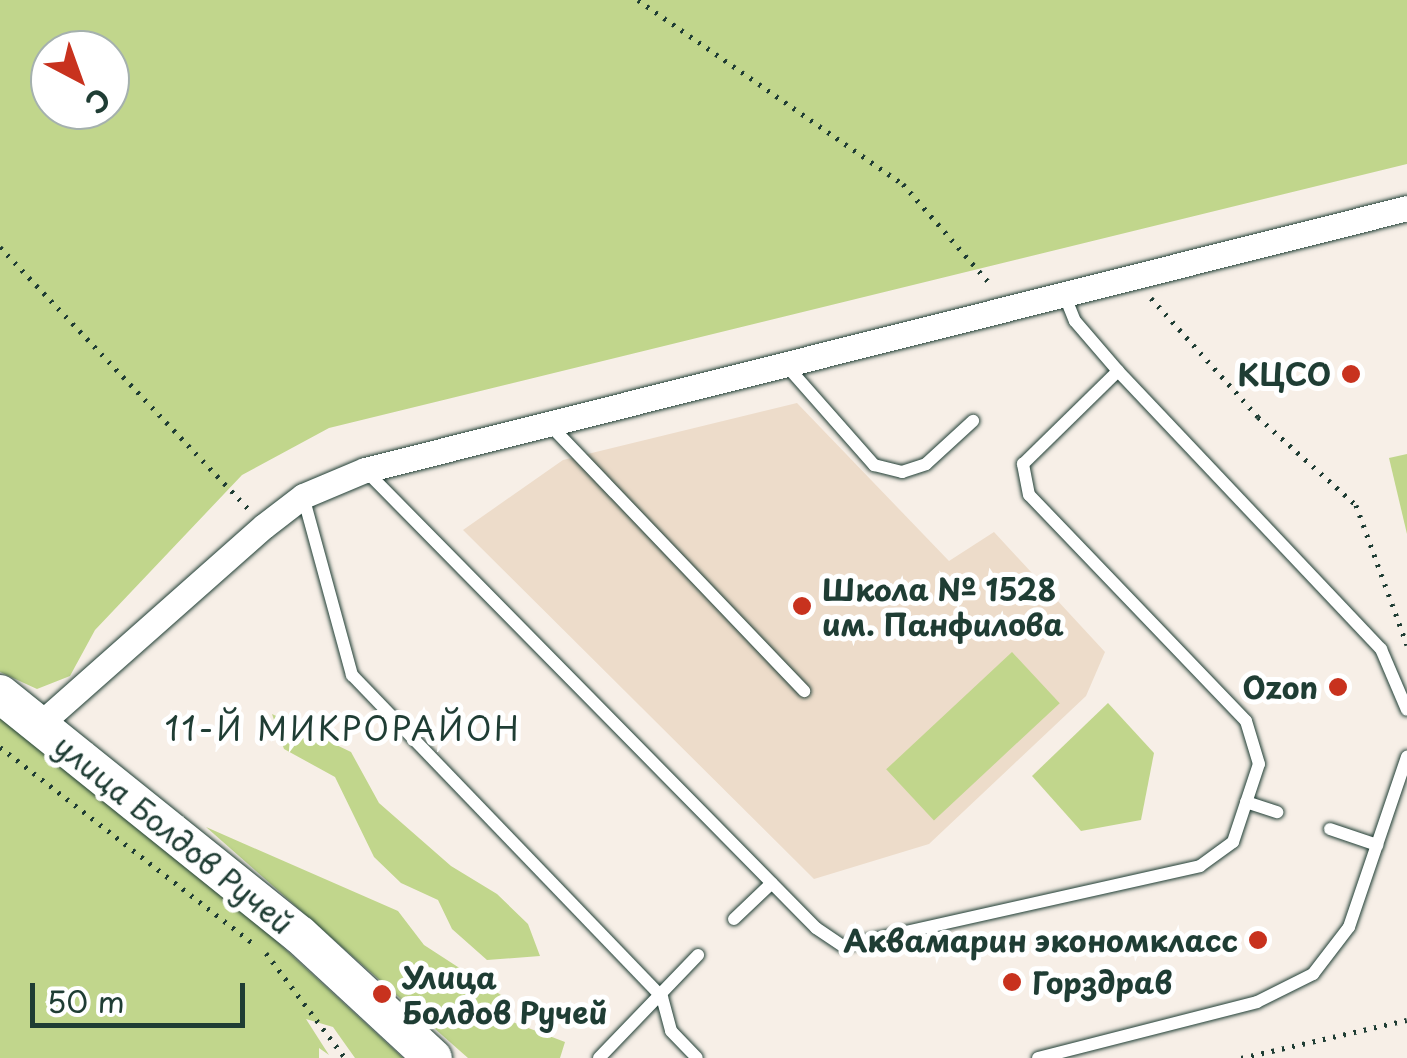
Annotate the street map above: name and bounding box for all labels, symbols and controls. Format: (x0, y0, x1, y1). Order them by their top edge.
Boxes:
north arrow (30, 30, 130, 130)
text: С (77, 78, 121, 125)
place label: КЦСО (1238, 356, 1331, 392)
marker: КЦСО (1340, 363, 1362, 385)
place label: Школа № 1528 им. Панфилова (822, 571, 1064, 642)
marker: Школа № 1528 им. Панфилова (791, 595, 813, 617)
place label: Ozon (1243, 669, 1318, 705)
marker: Ozon (1327, 676, 1349, 698)
district label: 11-Й МИКРОРАЙОН (164, 709, 522, 747)
street label: улица Болдов Ручей (46, 726, 302, 942)
place label: Аквамарин экономкласс (842, 922, 1238, 958)
marker: Аквамарин экономкласс (1247, 929, 1269, 951)
place label: Улица Болдов Ручей (402, 959, 609, 1030)
scale bar (35, 963, 250, 1025)
place label: Горздрав (1032, 964, 1172, 1000)
marker: Горздрав (1001, 971, 1023, 993)
text: 50 m (47, 978, 125, 1023)
marker: Улица Болдов Ручей (371, 983, 393, 1005)

